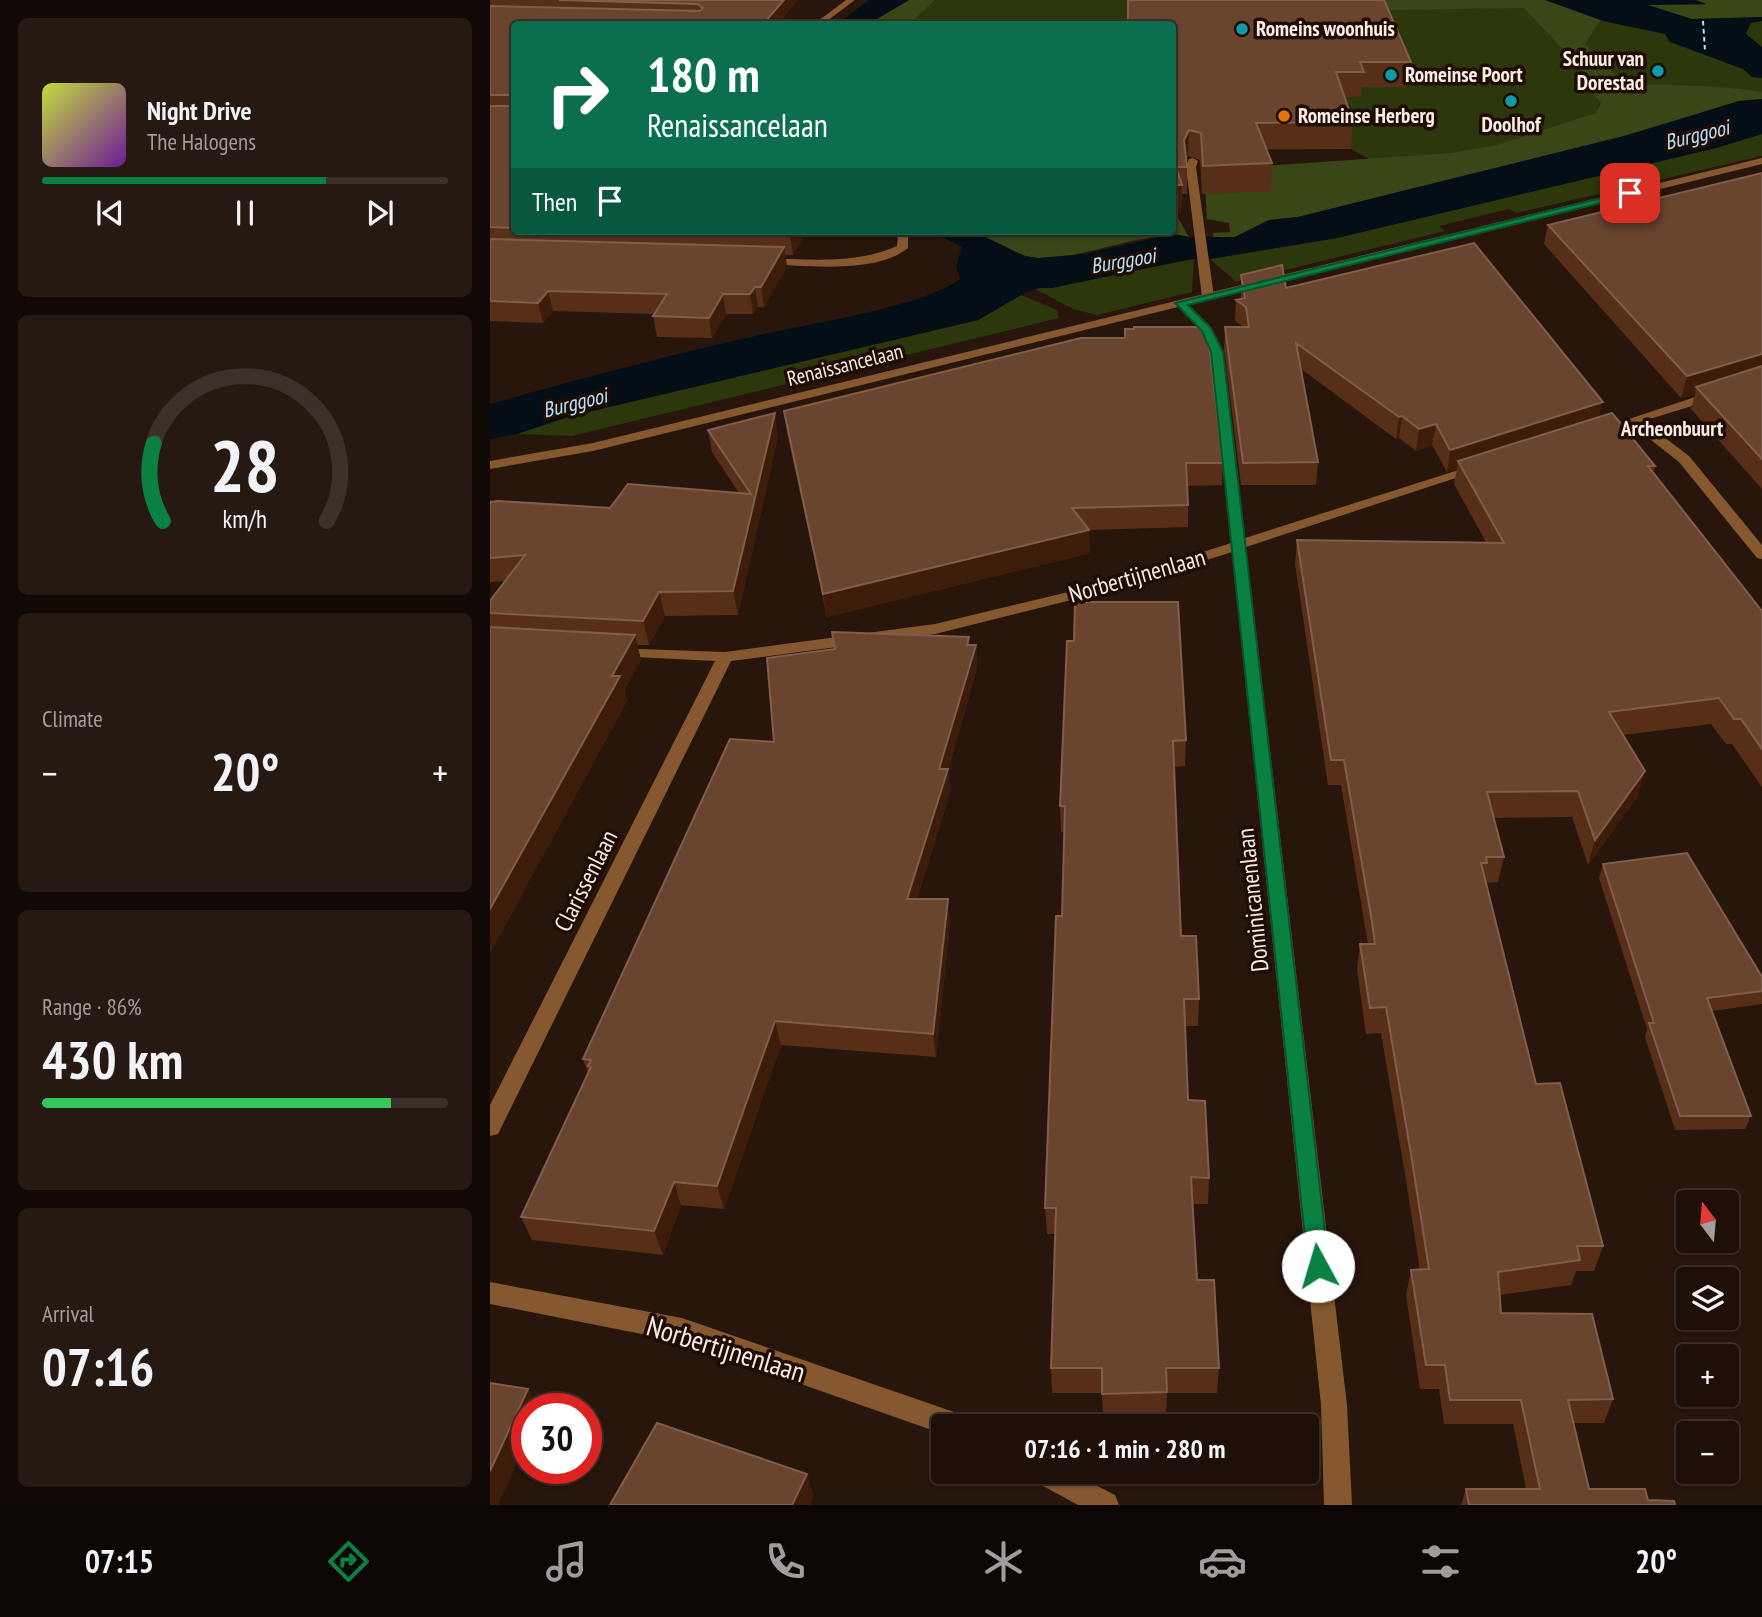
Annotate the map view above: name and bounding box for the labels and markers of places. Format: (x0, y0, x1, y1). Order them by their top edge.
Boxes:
place label: Romeins woonhuis (1256, 15, 1395, 42)
marker: Romeins woonhuis (1234, 21, 1250, 37)
place label: Schuur van Dorestad (1563, 45, 1644, 96)
place label: Romeinse Poort (1405, 61, 1523, 88)
marker: Schuur van Dorestad (1650, 63, 1666, 79)
marker: Romeinse Poort (1383, 67, 1399, 83)
marker: Doolhof (1503, 93, 1519, 109)
place label: Romeinse Herberg (1298, 102, 1435, 129)
marker: Romeinse Herberg (1276, 108, 1292, 124)
place label: Doolhof (1481, 111, 1542, 138)
pin (1600, 163, 1660, 223)

